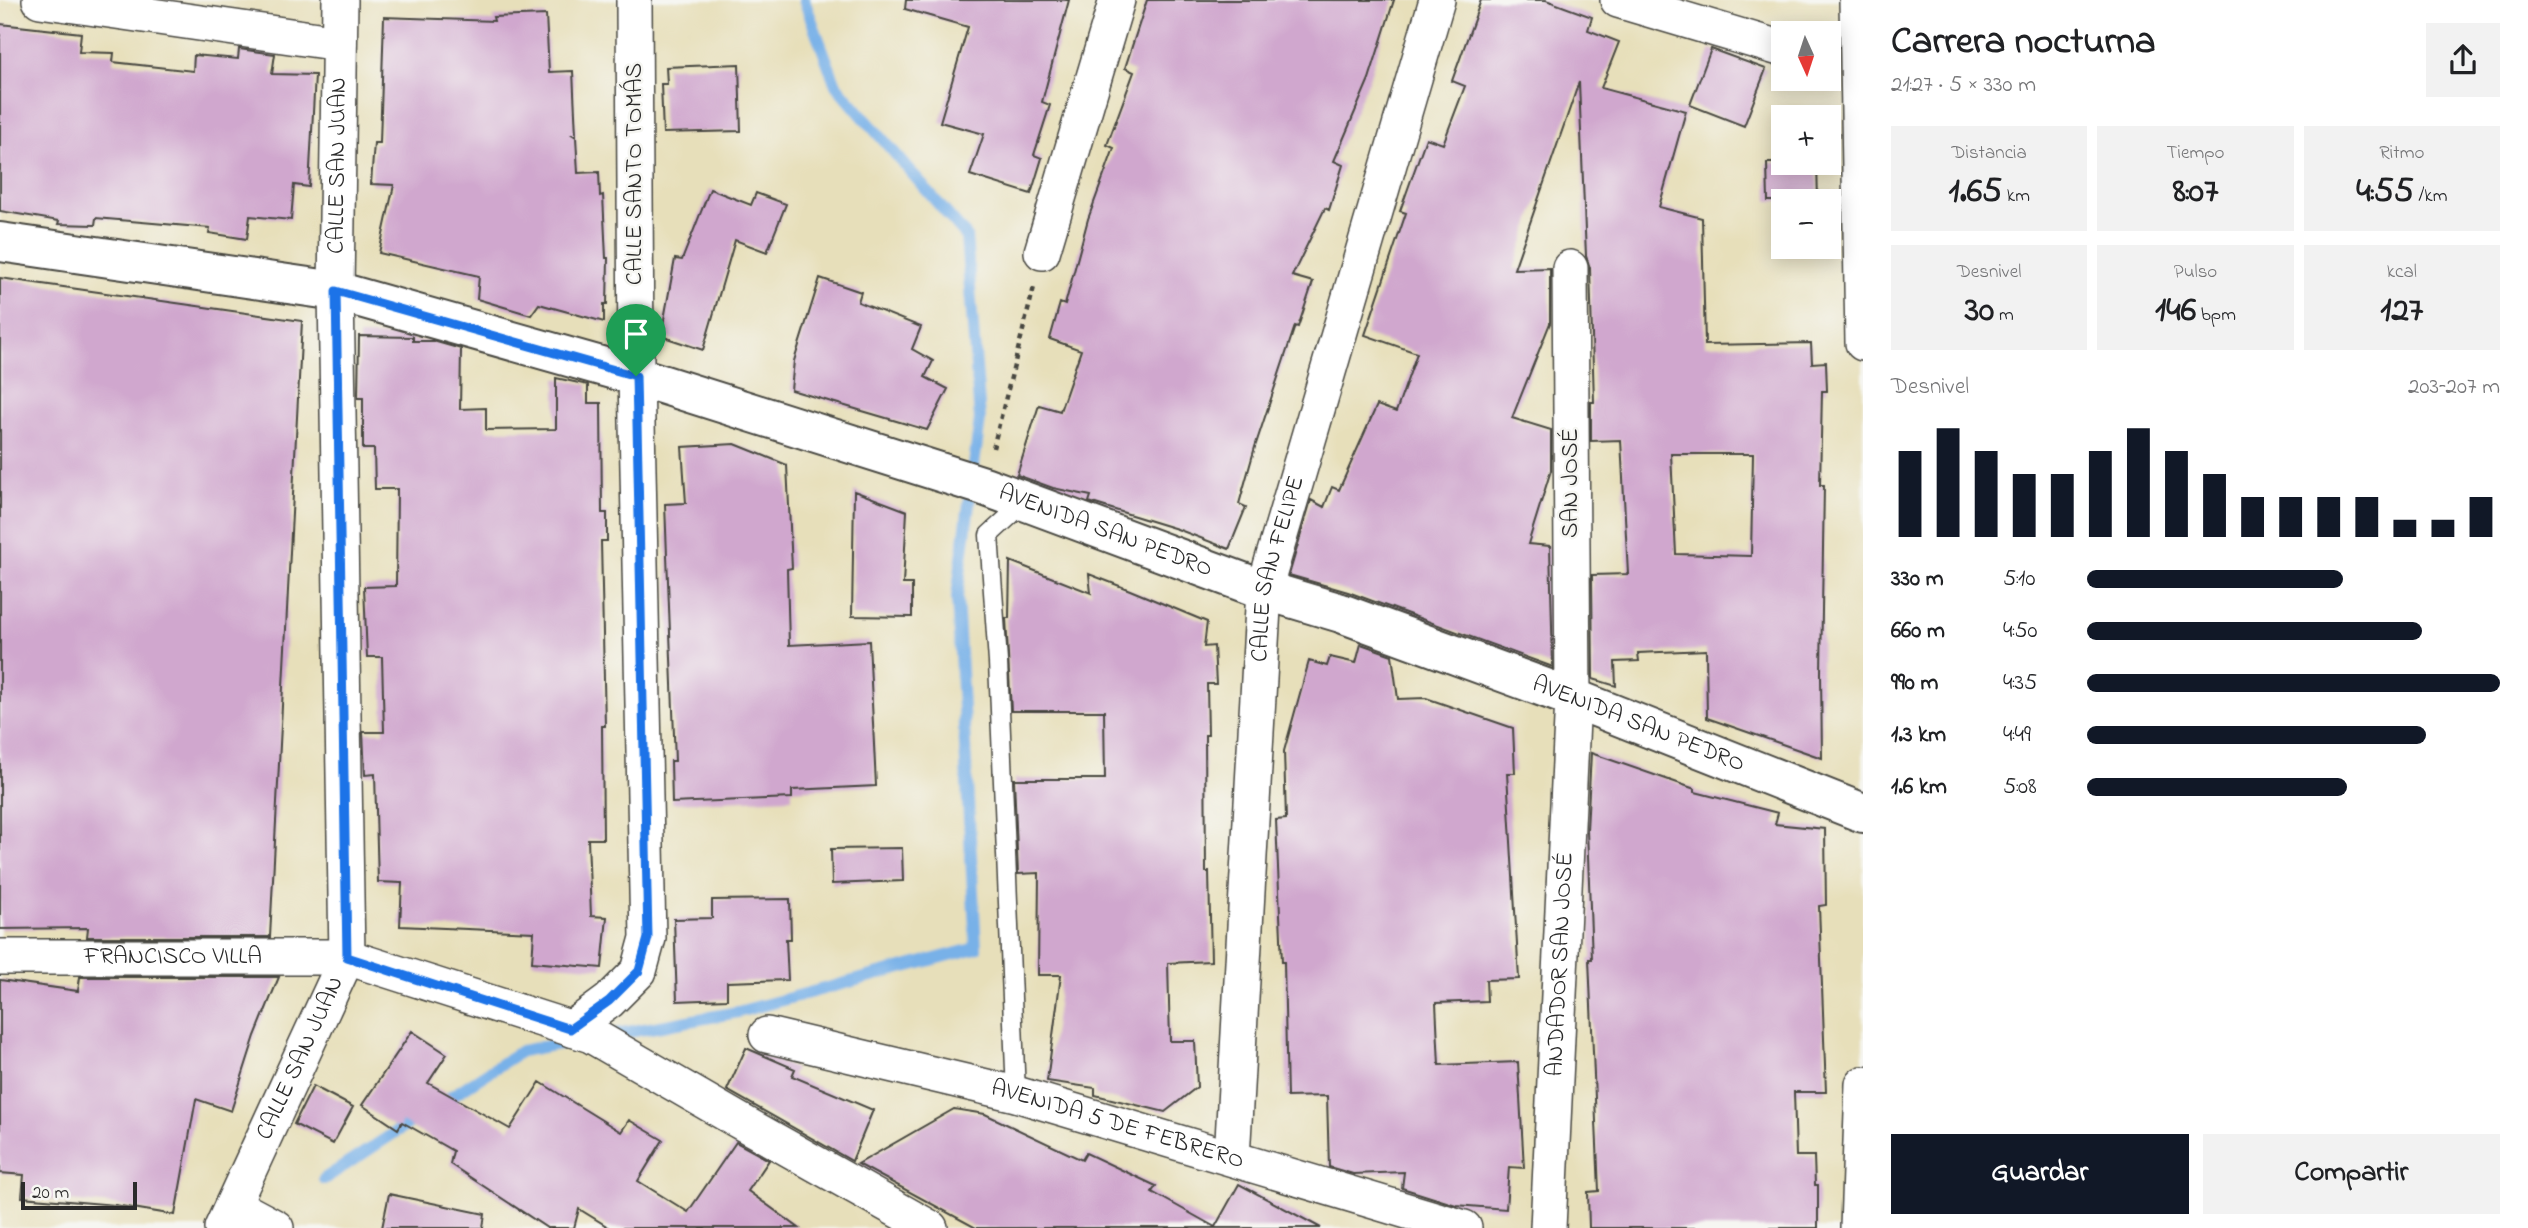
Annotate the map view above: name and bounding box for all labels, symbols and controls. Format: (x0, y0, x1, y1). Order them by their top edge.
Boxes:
text: Carrera nocturna (1891, 15, 2156, 71)
north arrow (1771, 21, 1841, 91)
map controls (1771, 21, 1841, 259)
button: share (2426, 23, 2500, 97)
street label: CALLE SANTO TOMÁS (618, 63, 653, 285)
text: 21:27 · 5 × 330 m (1891, 69, 2036, 102)
street label: CALLE SAN JUAN (319, 77, 356, 254)
button: + (1771, 105, 1841, 175)
text: Distancia (1952, 140, 2027, 167)
text: Tiempo (2167, 140, 2224, 167)
text: Ritmo (2379, 140, 2424, 167)
text: 1.65 (1948, 167, 2002, 218)
text: 8:07 (2173, 167, 2218, 218)
text: 4:55 (2356, 167, 2414, 218)
text: km (2002, 183, 2030, 210)
text: /km (2414, 183, 2447, 210)
button: − (1771, 189, 1841, 259)
text: Desnivel (1957, 259, 2021, 286)
text: Pulso (2174, 259, 2217, 286)
text: kcal (2387, 259, 2417, 286)
text: 30 (1965, 286, 1994, 337)
text: 146 (2155, 286, 2196, 337)
text: 127 (2380, 286, 2423, 337)
text: m (1994, 302, 2014, 329)
text: bpm (2196, 302, 2236, 329)
pin (606, 304, 666, 376)
icon: arrive (617, 315, 655, 353)
text: Desnivel (1891, 371, 1969, 404)
text: 203–207 m (2408, 371, 2500, 404)
street label: SAN JOSÉ (1554, 428, 1589, 538)
street label: CALLE SAN FELIPE (1242, 472, 1314, 663)
street label: AVENIDA SAN PEDRO (994, 475, 1217, 587)
text: 330 m (1891, 563, 1944, 596)
text: 5:10 (2003, 563, 2035, 596)
text: 660 m (1891, 615, 1945, 648)
text: 4:50 (2003, 615, 2038, 648)
street label: AVENIDA SAN PEDRO (1527, 667, 1750, 782)
text: 990 m (1891, 667, 1938, 700)
text: 4:35 (2003, 667, 2037, 700)
text: 1.3 km (1891, 719, 1946, 752)
text: 4:49 (2003, 719, 2031, 752)
text: 1.6 km (1891, 771, 1947, 804)
text: 5:08 (2003, 771, 2037, 804)
street label: ANDADOR SAN JOSÉ (1538, 851, 1583, 1077)
street label: FRANCISCO VILLA (83, 940, 262, 975)
street label: CALLE SAN JUAN (247, 971, 353, 1146)
street label: AVENIDA 5 DE FEBRERO (988, 1071, 1248, 1179)
button: Guardar (1891, 1134, 2189, 1214)
button: Compartir (2203, 1134, 2500, 1214)
scale bar (21, 1179, 136, 1211)
text: 20 m (32, 1180, 69, 1207)

